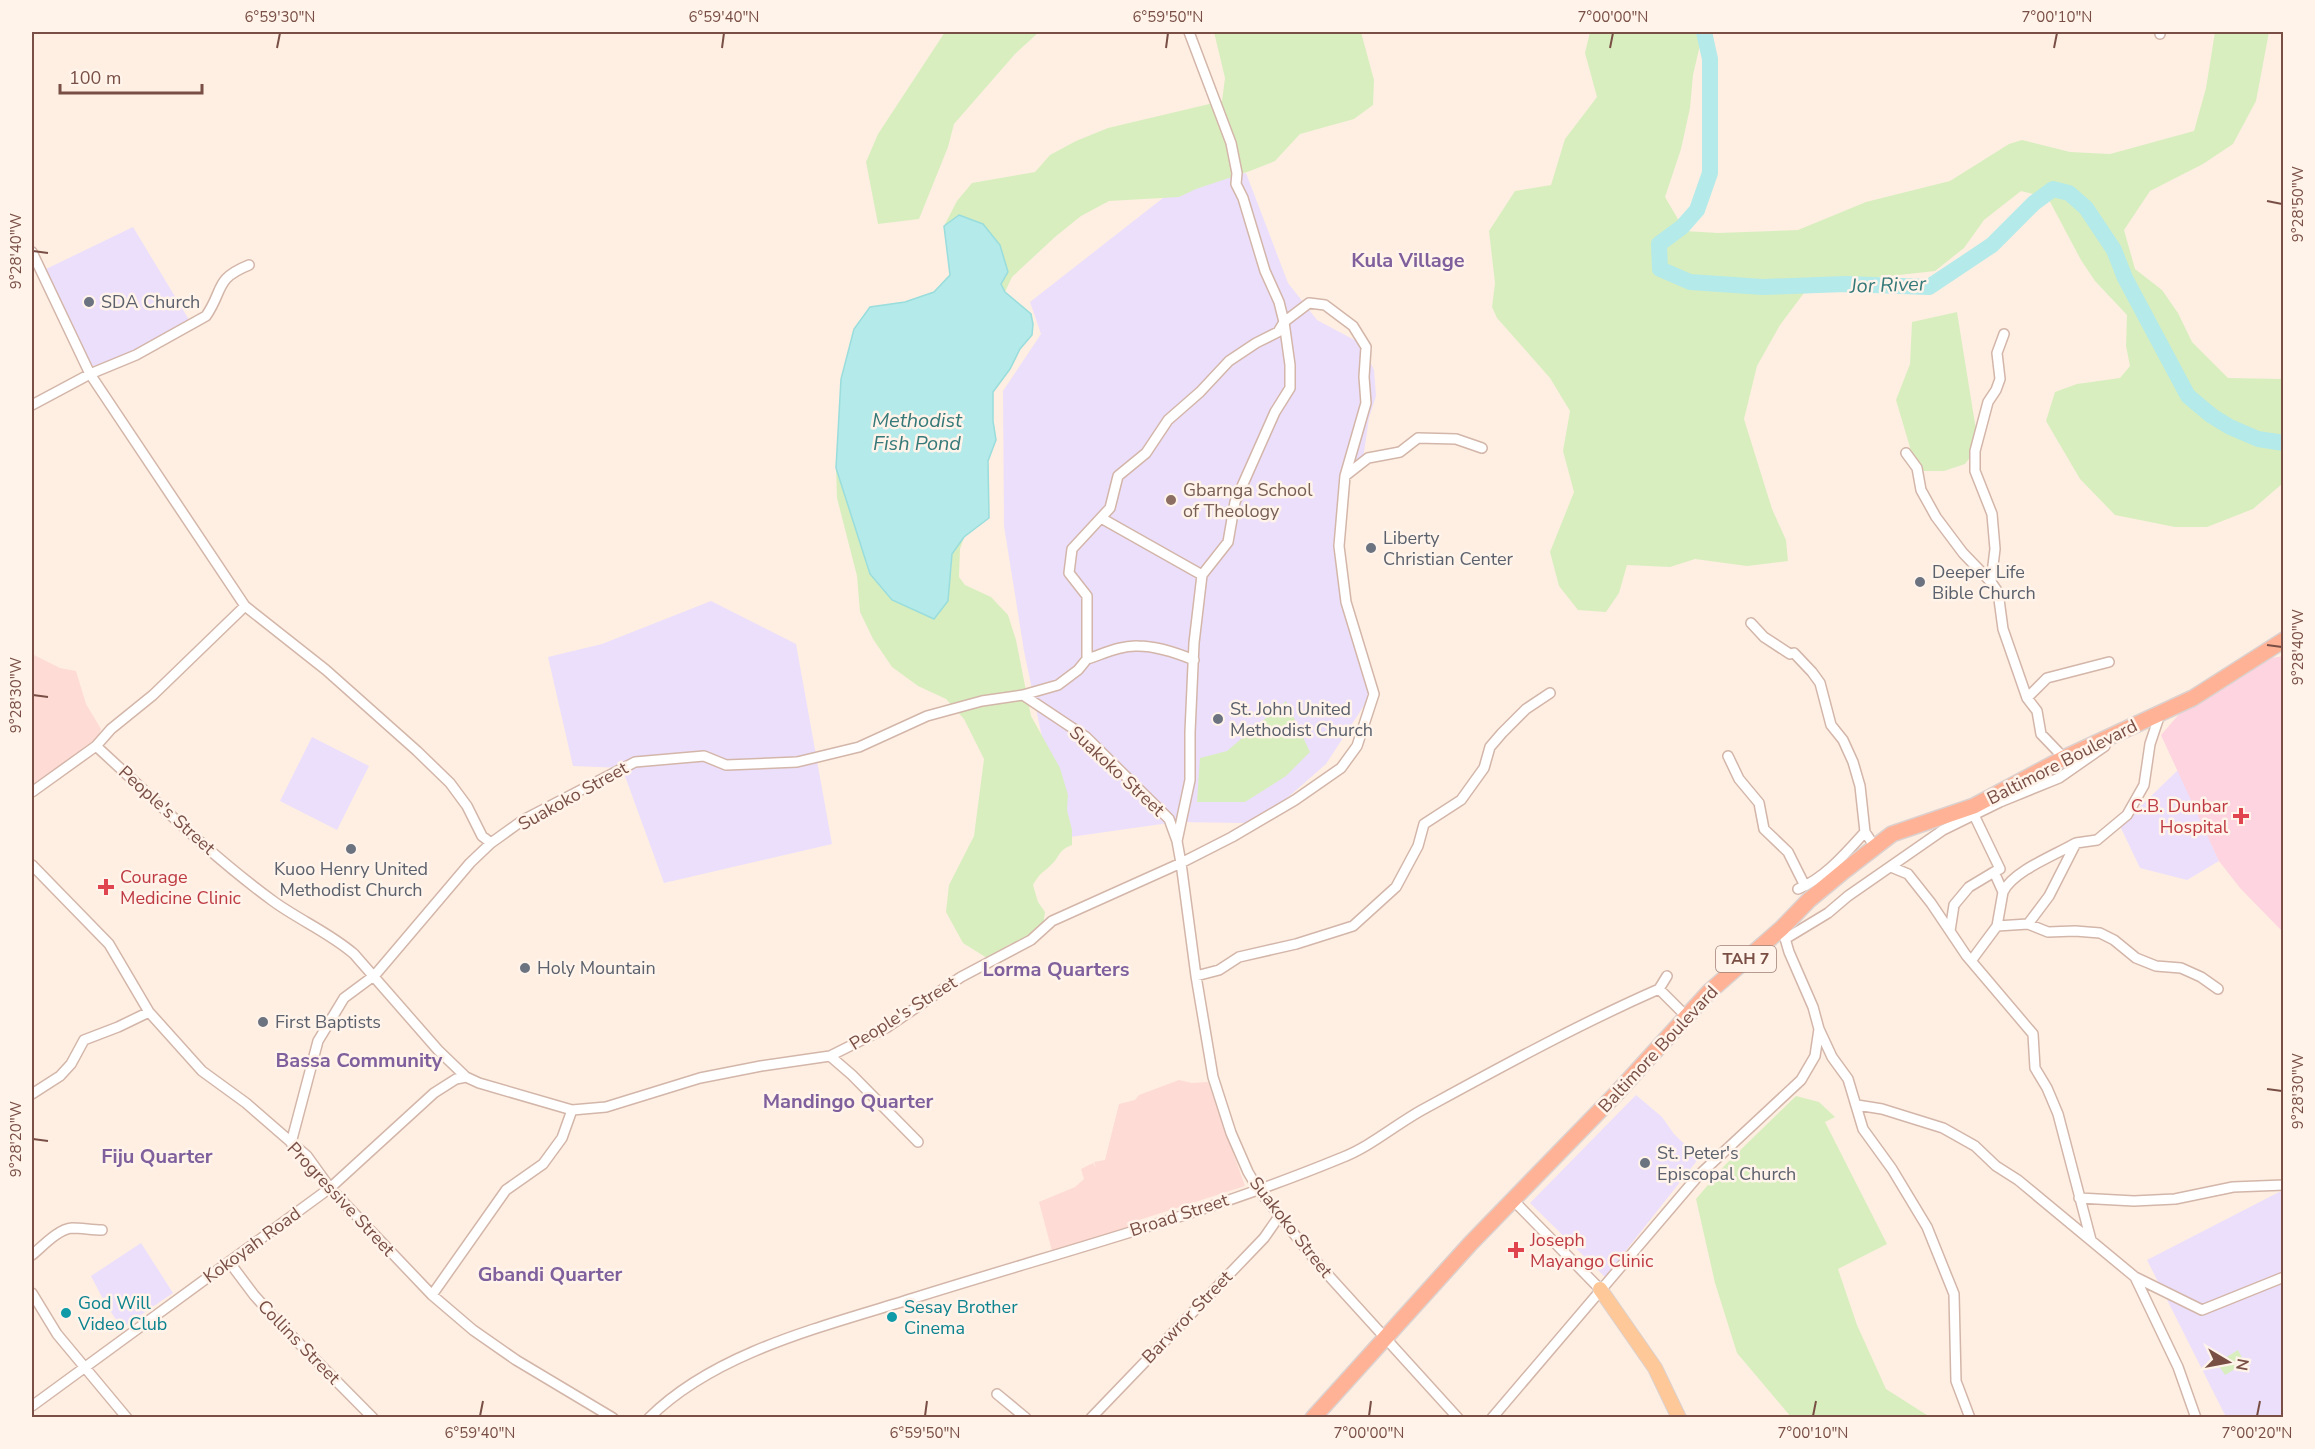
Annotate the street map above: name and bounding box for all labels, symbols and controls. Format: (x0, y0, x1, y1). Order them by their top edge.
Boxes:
text: 6°59'30"N (245, 7, 315, 27)
text: 6°59'40"N (689, 7, 759, 27)
text: 6°59'50"N (1133, 7, 1203, 27)
text: 7°00'00"N (1578, 7, 1648, 27)
text: 7°00'10"N (2022, 7, 2092, 27)
scale bar (60, 57, 202, 95)
text: 100 m (69, 66, 121, 90)
text: 9°28'50"W (2288, 165, 2308, 242)
text: 9°28'40"W (6, 212, 26, 289)
district label: Kula Village (1351, 247, 1465, 274)
water label: Jor River (1849, 270, 1927, 300)
place label: SDA Church (101, 290, 200, 314)
marker: SDA Church (82, 295, 96, 309)
water label: Methodist Fish Pond (872, 407, 963, 457)
place label: Gbarnga School of Theology (1183, 478, 1313, 523)
marker: Gbarnga School of Theology (1164, 493, 1178, 507)
place label: Liberty Christian Center (1383, 526, 1513, 571)
marker: Liberty Christian Center (1364, 541, 1378, 555)
place label: Deeper Life Bible Church (1932, 560, 2036, 605)
marker: Deeper Life Bible Church (1913, 575, 1927, 589)
text: 9°28'40"W (2288, 608, 2308, 685)
text: 9°28'30"W (6, 656, 26, 733)
place label: St. John United Methodist Church (1230, 697, 1373, 742)
marker: St. John United Methodist Church (1211, 712, 1225, 726)
street label: Baltimore Boulevard (1983, 714, 2141, 810)
street label: Suakoko Street (1064, 721, 1170, 822)
street label: Suakoko Street (514, 756, 633, 836)
street label: People's Street (114, 760, 221, 860)
place label: C.B. Dunbar Hospital (2131, 794, 2229, 839)
marker: C.B. Dunbar Hospital (2232, 807, 2250, 825)
marker: Kuoo Henry United Methodist Church (344, 842, 358, 856)
place label: Kuoo Henry United Methodist Church (274, 857, 428, 902)
place label: Courage Medicine Clinic (120, 865, 241, 910)
marker: Courage Medicine Clinic (97, 878, 115, 896)
road number: TAH 7 (1716, 946, 1776, 972)
place label: Holy Mountain (537, 956, 656, 980)
district label: Lorma Quarters (983, 956, 1130, 983)
marker: Holy Mountain (518, 961, 532, 975)
street label: People's Street (845, 970, 962, 1056)
street label: Baltimore Boulevard (1593, 980, 1723, 1118)
place label: First Baptists (275, 1010, 381, 1034)
marker: First Baptists (256, 1015, 270, 1029)
district label: Bassa Community (276, 1047, 443, 1074)
text: 9°28'30"W (2288, 1052, 2308, 1129)
district label: Mandingo Quarter (763, 1088, 933, 1115)
text: 9°28'20"W (6, 1100, 26, 1177)
street label: Progressive Street (282, 1137, 401, 1262)
place label: St. Peter's Episcopal Church (1657, 1141, 1796, 1186)
district label: Fiju Quarter (101, 1143, 213, 1170)
marker: St. Peter's Episcopal Church (1638, 1156, 1652, 1170)
street label: Suakoko Street (1244, 1172, 1338, 1283)
street label: Broad Street (1127, 1188, 1232, 1242)
street label: Kokoyah Road (198, 1201, 306, 1289)
place label: Joseph Mayango Clinic (1529, 1228, 1653, 1273)
marker: Joseph Mayango Clinic (1507, 1241, 1525, 1259)
district label: Gbandi Quarter (478, 1261, 623, 1288)
street label: Barwror Street (1137, 1265, 1238, 1369)
place label: God Will Video Club (77, 1291, 167, 1336)
street label: Collins Street (253, 1294, 346, 1390)
place label: Sesay Brother Cinema (904, 1295, 1018, 1340)
marker: God Will Video Club (59, 1306, 73, 1320)
marker: Sesay Brother Cinema (885, 1310, 899, 1324)
north arrow (2198, 1332, 2258, 1392)
text: N (2230, 1357, 2254, 1372)
text: 6°59'40"N (445, 1423, 515, 1443)
text: 6°59'50"N (890, 1423, 960, 1443)
text: 7°00'00"N (1334, 1423, 1404, 1443)
text: 7°00'10"N (1778, 1423, 1848, 1443)
text: 7°00'20"N (2222, 1423, 2292, 1443)

